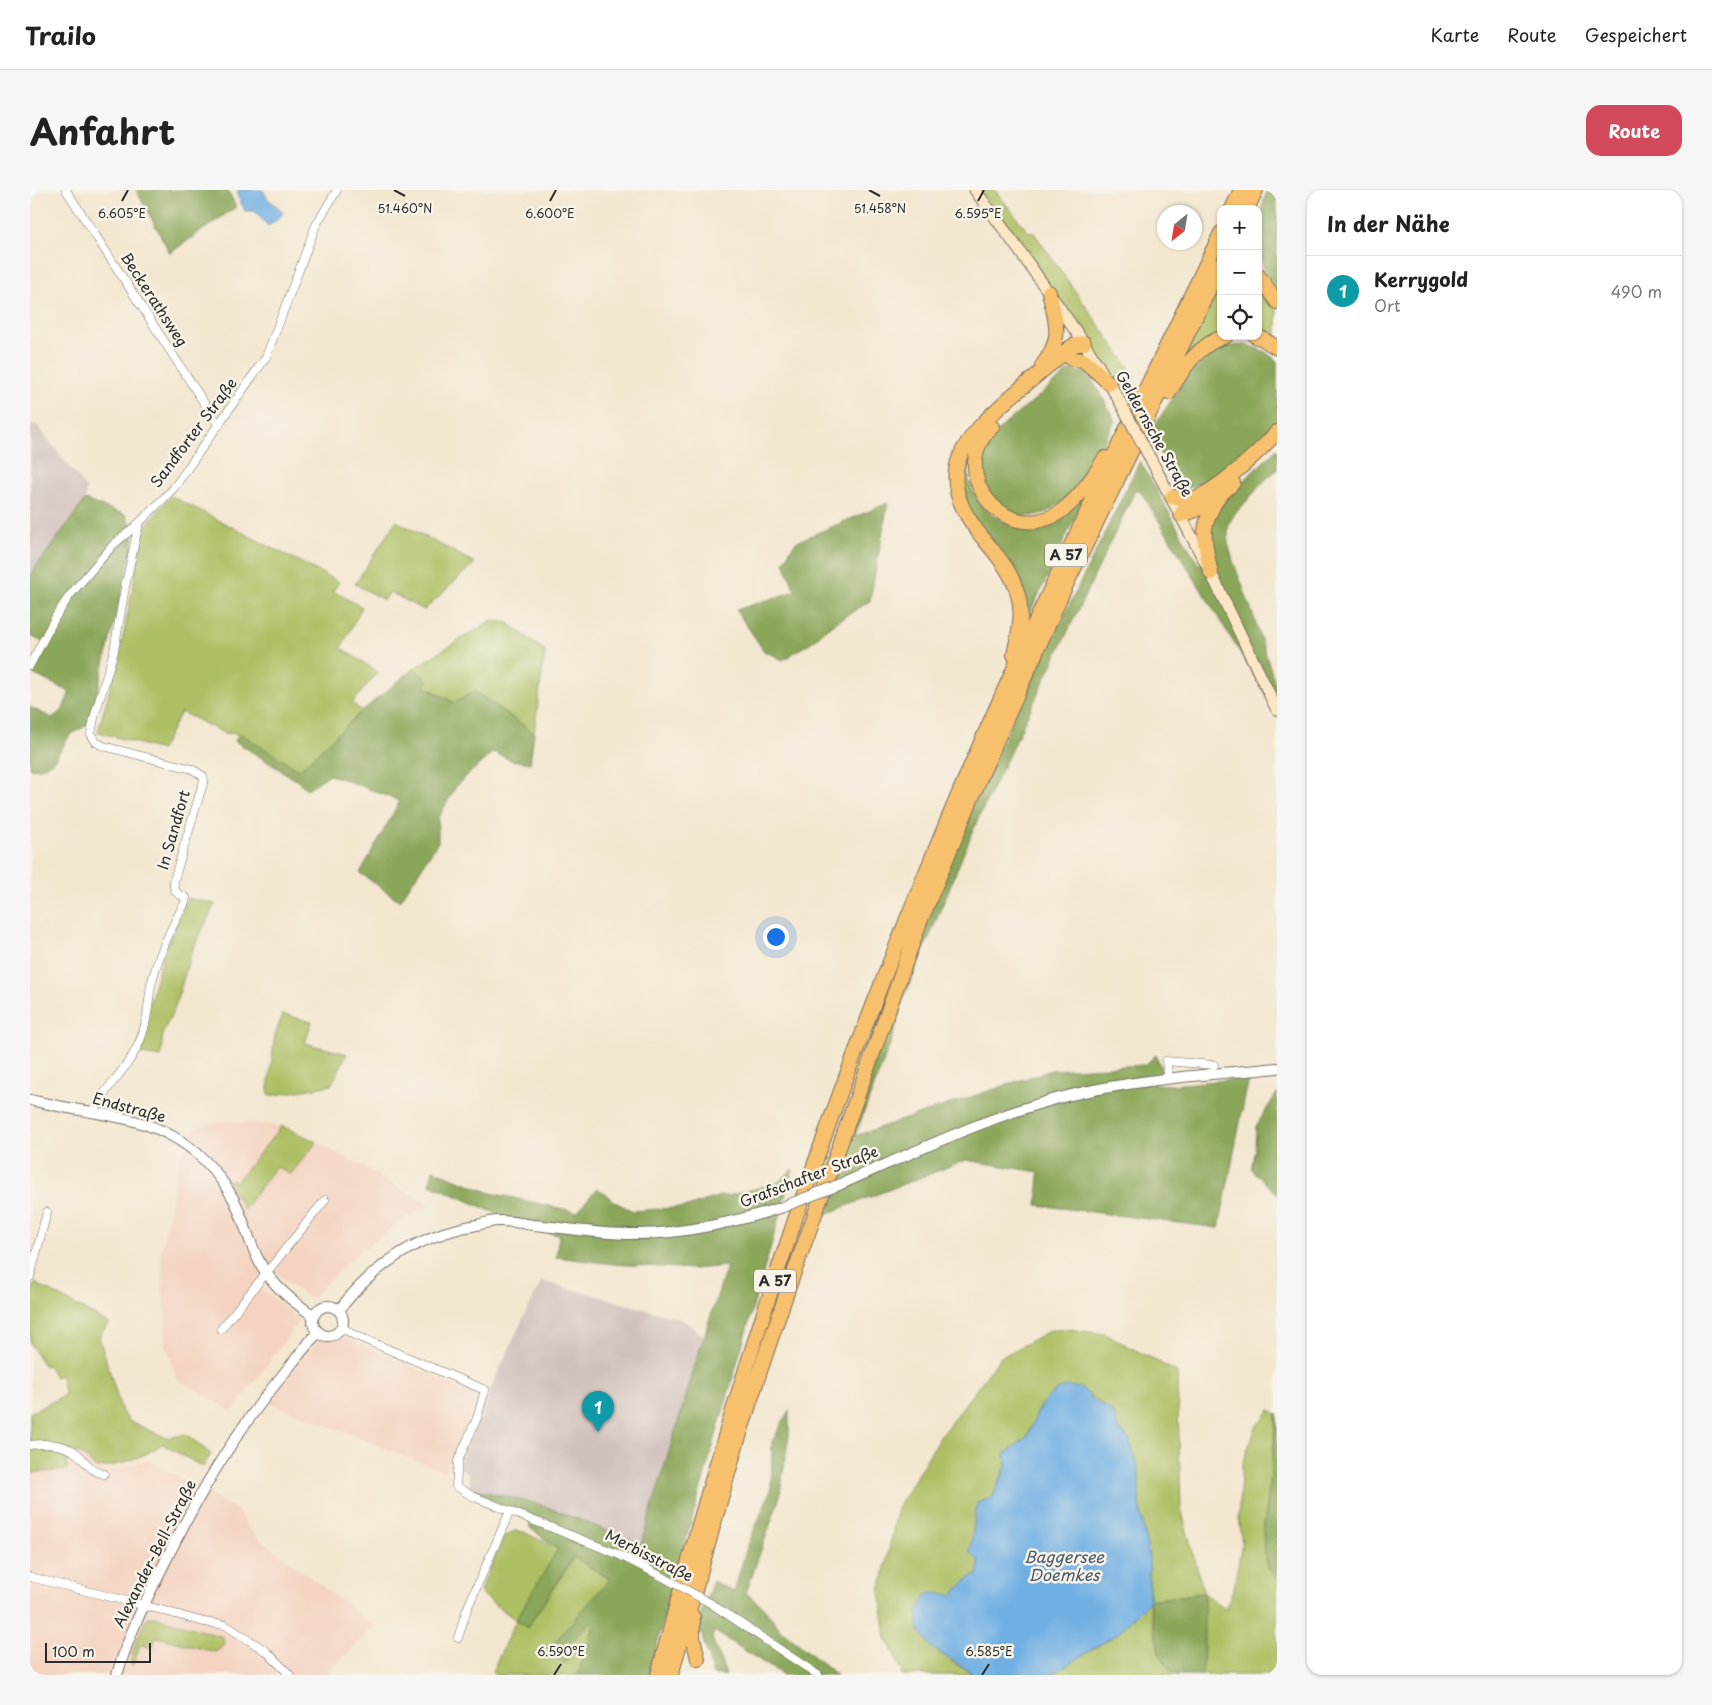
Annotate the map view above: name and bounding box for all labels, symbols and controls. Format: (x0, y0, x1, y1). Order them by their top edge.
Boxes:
text: Trailo (25, 17, 96, 53)
text: Karte (1431, 21, 1479, 48)
text: Route (1507, 21, 1557, 48)
text: Gespeichert (1585, 21, 1687, 48)
text: Anfahrt (30, 104, 175, 157)
button: Route (1586, 105, 1682, 156)
text: 51.460°N (378, 199, 432, 217)
text: 51.458°N (854, 199, 906, 217)
text: 6.605°E (98, 204, 146, 222)
text: 6.600°E (525, 204, 575, 222)
text: 6.595°E (955, 204, 1001, 222)
north arrow (1157, 205, 1202, 250)
map controls (1217, 205, 1262, 340)
button: + (1217, 205, 1262, 250)
text: In der Nähe (1327, 207, 1449, 239)
street label: Beckerathsweg (116, 247, 194, 351)
button: − (1217, 250, 1262, 295)
text: Kerrygold (1374, 265, 1468, 293)
text: 1 (1339, 279, 1347, 303)
text: 490 m (1611, 279, 1662, 303)
text: Ort (1374, 293, 1401, 317)
button: locate (1217, 295, 1262, 340)
street label: Geldernsche Straße (1111, 366, 1200, 501)
street label: Sandforter Straße (144, 372, 242, 492)
road number: A 57 (1045, 544, 1087, 566)
street label: In Sandfort (150, 787, 195, 872)
your location (763, 924, 789, 950)
street label: Endstraße (90, 1086, 169, 1127)
street label: Grafschafter Straße (736, 1139, 881, 1213)
road number: A 57 (754, 1270, 796, 1292)
pin: 1 (582, 1391, 614, 1432)
street label: Alexander-Bell-Straße (106, 1475, 201, 1631)
street label: Merbisstraße (602, 1523, 698, 1587)
water label: Baggersee Doemkes (1024, 1544, 1105, 1586)
scale bar (45, 1640, 151, 1663)
text: 100 m (52, 1641, 95, 1662)
text: 6.590°E (537, 1642, 585, 1660)
text: 6.585°E (966, 1642, 1012, 1660)

